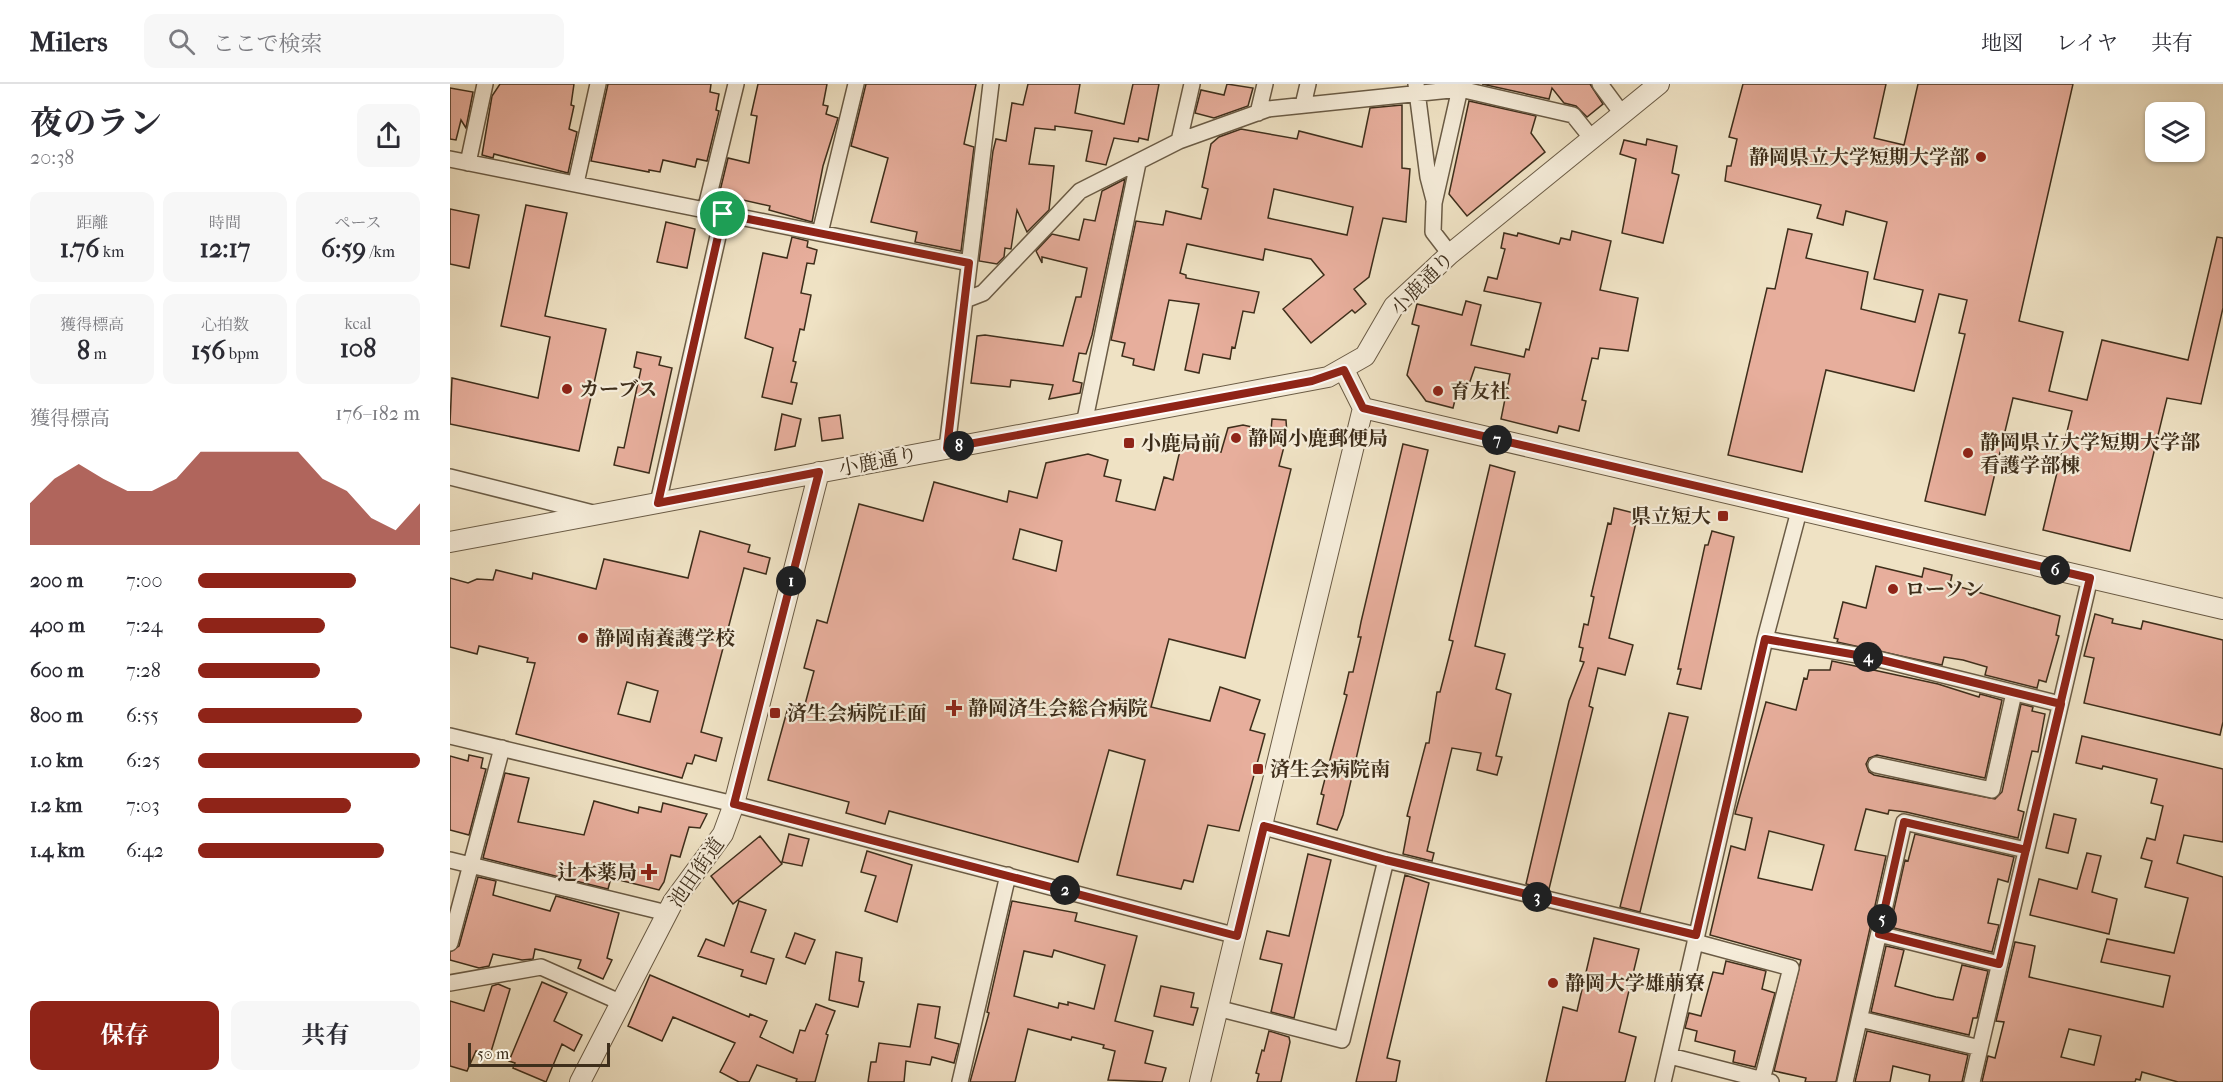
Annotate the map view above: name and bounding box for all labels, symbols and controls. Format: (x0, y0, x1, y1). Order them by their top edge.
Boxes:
search box (144, 14, 564, 68)
text: Milers (30, 25, 108, 58)
icon: search (165, 25, 198, 58)
text: ここで検索 (213, 31, 323, 57)
text: 地図 (1981, 31, 2023, 55)
text: レイヤ (2056, 31, 2118, 55)
text: 共有 (2151, 31, 2193, 55)
map controls (2145, 102, 2205, 162)
button: layers (2145, 102, 2205, 162)
text: 夜のラン (30, 104, 162, 143)
button: share (357, 104, 420, 167)
text: 20:38 (30, 146, 74, 169)
place label: 静岡県立大学短期大学部 (1749, 146, 1969, 169)
marker: 静岡県立大学短期大学部 (1974, 150, 1988, 164)
pin (697, 188, 748, 239)
icon: arrive (706, 197, 739, 230)
text: 距離 (76, 213, 108, 232)
text: 時間 (209, 213, 241, 232)
text: ペース (334, 213, 382, 232)
text: 1.76 (60, 233, 99, 264)
text: 12:17 (200, 233, 250, 264)
text: 6:59 (321, 233, 366, 264)
text: km (99, 242, 124, 261)
text: /km (366, 242, 395, 261)
street label: 小鹿通り (1386, 247, 1459, 320)
text: kcal (345, 314, 371, 333)
text: 獲得標高 (60, 315, 124, 334)
text: 心拍数 (201, 315, 249, 334)
text: 108 (340, 333, 376, 364)
text: 8 (77, 335, 90, 366)
text: 156 (191, 335, 225, 366)
text: m (90, 344, 107, 363)
text: bpm (225, 344, 259, 363)
place label: カーブス (579, 378, 657, 401)
place label: 育友社 (1450, 380, 1510, 403)
marker: カーブス (560, 382, 574, 396)
marker: 育友社 (1431, 384, 1445, 398)
text: 176–182 m (335, 402, 420, 425)
text: 獲得標高 (30, 407, 110, 430)
pin: 7 (1482, 425, 1512, 455)
place label: 静岡小鹿郵便局 (1248, 427, 1388, 450)
text: 7 (1493, 430, 1501, 449)
pin: 8 (944, 431, 974, 461)
marker: 静岡小鹿郵便局 (1229, 431, 1243, 445)
place label: 静岡県立大学短期大学部 看護学部棟 (1980, 431, 2200, 477)
place label: 小鹿局前 (1141, 432, 1221, 455)
text: 8 (955, 436, 963, 455)
marker: 小鹿局前 (1122, 436, 1136, 450)
street label: 小鹿通り (837, 443, 920, 480)
marker: 静岡県立大学短期大学部 看護学部棟 (1961, 446, 1975, 460)
place label: 県立短大 (1631, 505, 1711, 528)
marker: 県立短大 (1716, 509, 1730, 523)
pin: 6 (2040, 555, 2070, 585)
text: 6 (2051, 560, 2059, 579)
pin: 1 (776, 566, 806, 596)
text: 200 m (30, 569, 83, 592)
text: 7:00 (126, 569, 163, 592)
text: 1 (788, 571, 794, 590)
place label: ローソン (1905, 578, 1984, 601)
marker: ローソン (1886, 582, 1900, 596)
text: 400 m (30, 614, 85, 637)
text: 7:24 (126, 614, 163, 637)
place label: 静岡南養護学校 (595, 627, 735, 650)
marker: 静岡南養護学校 (576, 631, 590, 645)
pin: 4 (1853, 642, 1883, 672)
text: 4 (1863, 647, 1873, 666)
text: 600 m (30, 659, 84, 682)
text: 7:28 (126, 659, 161, 682)
place label: 静岡済生会総合病院 (968, 697, 1148, 720)
marker: 静岡済生会総合病院 (945, 699, 963, 717)
place label: 済生会病院正面 (787, 702, 927, 725)
text: 800 m (30, 704, 83, 727)
text: 6:55 (126, 704, 159, 727)
marker: 済生会病院正面 (768, 706, 782, 720)
text: 1.0 km (30, 749, 83, 772)
text: 6:25 (126, 749, 161, 772)
place label: 済生会病院南 (1270, 758, 1390, 781)
marker: 済生会病院南 (1251, 762, 1265, 776)
text: 1.2 km (30, 794, 83, 817)
text: 7:03 (126, 794, 160, 817)
street label: 池田街道 (664, 833, 729, 912)
text: 1.4 km (30, 839, 85, 862)
text: 6:42 (126, 839, 164, 862)
place label: 辻本薬局 (557, 861, 637, 884)
marker: 辻本薬局 (642, 865, 656, 879)
pin: 2 (1050, 875, 1080, 905)
text: 2 (1061, 880, 1069, 899)
pin: 3 (1522, 882, 1552, 912)
text: 3 (1534, 887, 1540, 906)
pin: 5 (1867, 904, 1897, 934)
text: 5 (1879, 909, 1885, 928)
place label: 静岡大学雄萠寮 (1565, 972, 1705, 995)
marker: 静岡大学雄萠寮 (1546, 976, 1560, 990)
button: 保存 (30, 1001, 219, 1070)
button: 共有 (231, 1001, 420, 1070)
scale bar (468, 1040, 610, 1068)
text: 50 m (477, 1044, 509, 1063)

